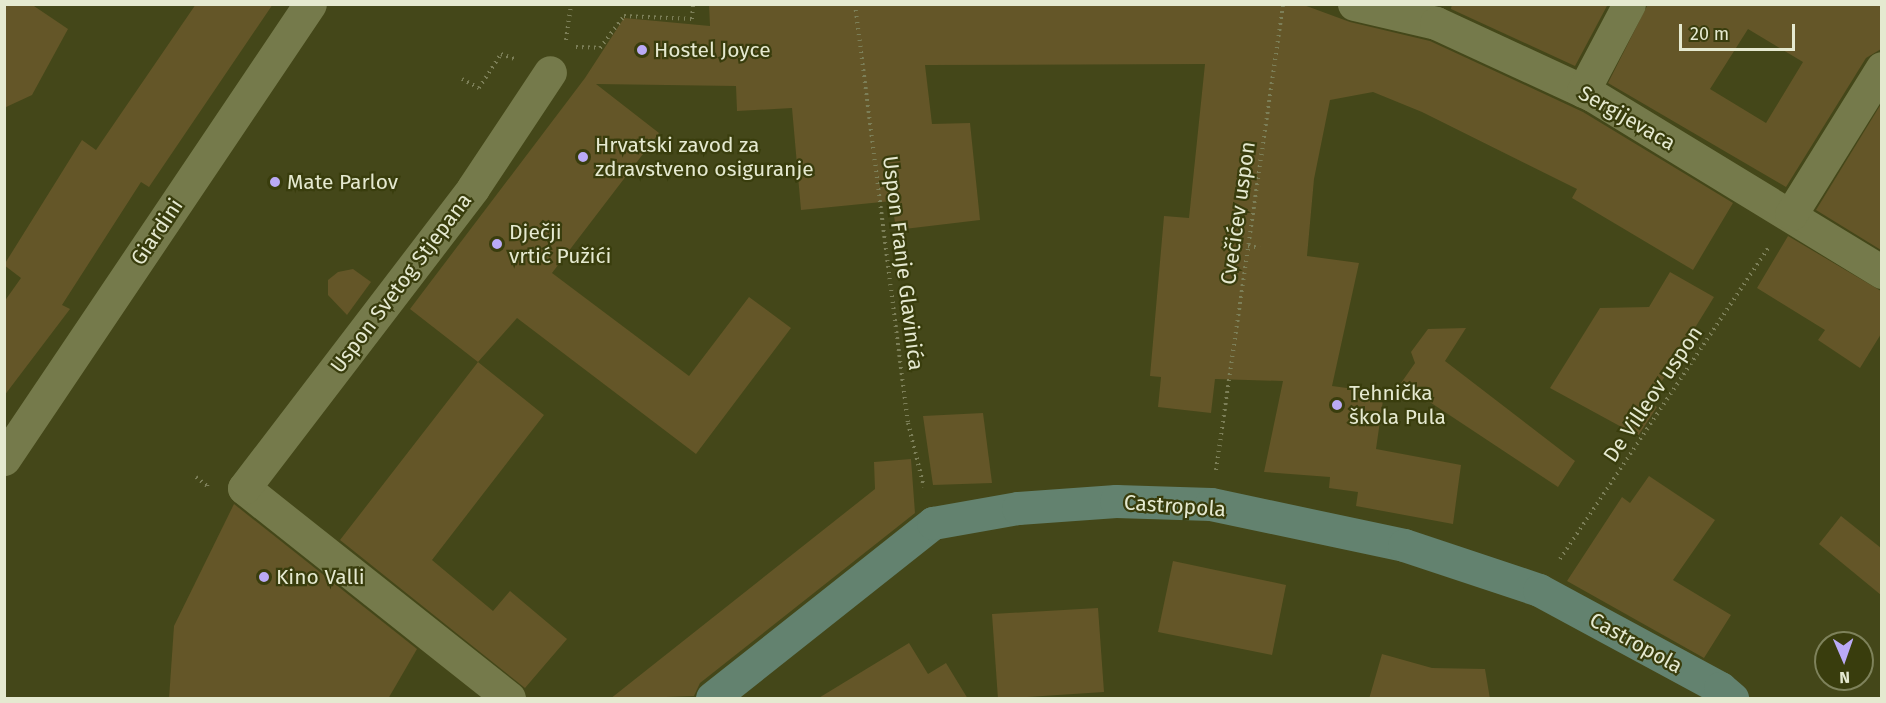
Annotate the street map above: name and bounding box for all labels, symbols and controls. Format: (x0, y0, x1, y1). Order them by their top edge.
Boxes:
scale bar (1682, 12, 1798, 50)
text: 20 m (1690, 23, 1729, 45)
place label: Hostel Joyce (654, 37, 771, 63)
marker: Hostel Joyce (635, 43, 649, 57)
street label: Sergijevaca (1574, 80, 1680, 156)
place label: Hrvatski zavod za zdravstveno osiguranje (595, 132, 814, 182)
street label: Cvečićev uspon (1215, 140, 1261, 286)
marker: Hrvatski zavod za zdravstveno osiguranje (576, 150, 590, 164)
street label: Uspon Franje Glavinića (877, 154, 929, 372)
place label: Mate Parlov (287, 169, 398, 195)
marker: Mate Parlov (268, 175, 282, 189)
street label: Uspon Svetog Stjepana (325, 188, 477, 378)
street label: Giardini (126, 194, 188, 270)
place label: Dječji vrtić Pužići (509, 219, 611, 269)
marker: Dječji vrtić Pužići (490, 237, 504, 251)
street label: De Villeov uspon (1598, 321, 1708, 467)
place label: Tehnička škola Pula (1349, 380, 1446, 430)
marker: Tehnička škola Pula (1330, 398, 1344, 412)
street label: Castropola (1123, 490, 1227, 522)
place label: Kino Valli (276, 564, 365, 590)
marker: Kino Valli (257, 570, 271, 584)
street label: Castropola (1585, 607, 1687, 679)
north arrow (1814, 631, 1874, 691)
text: N (1839, 668, 1850, 687)

